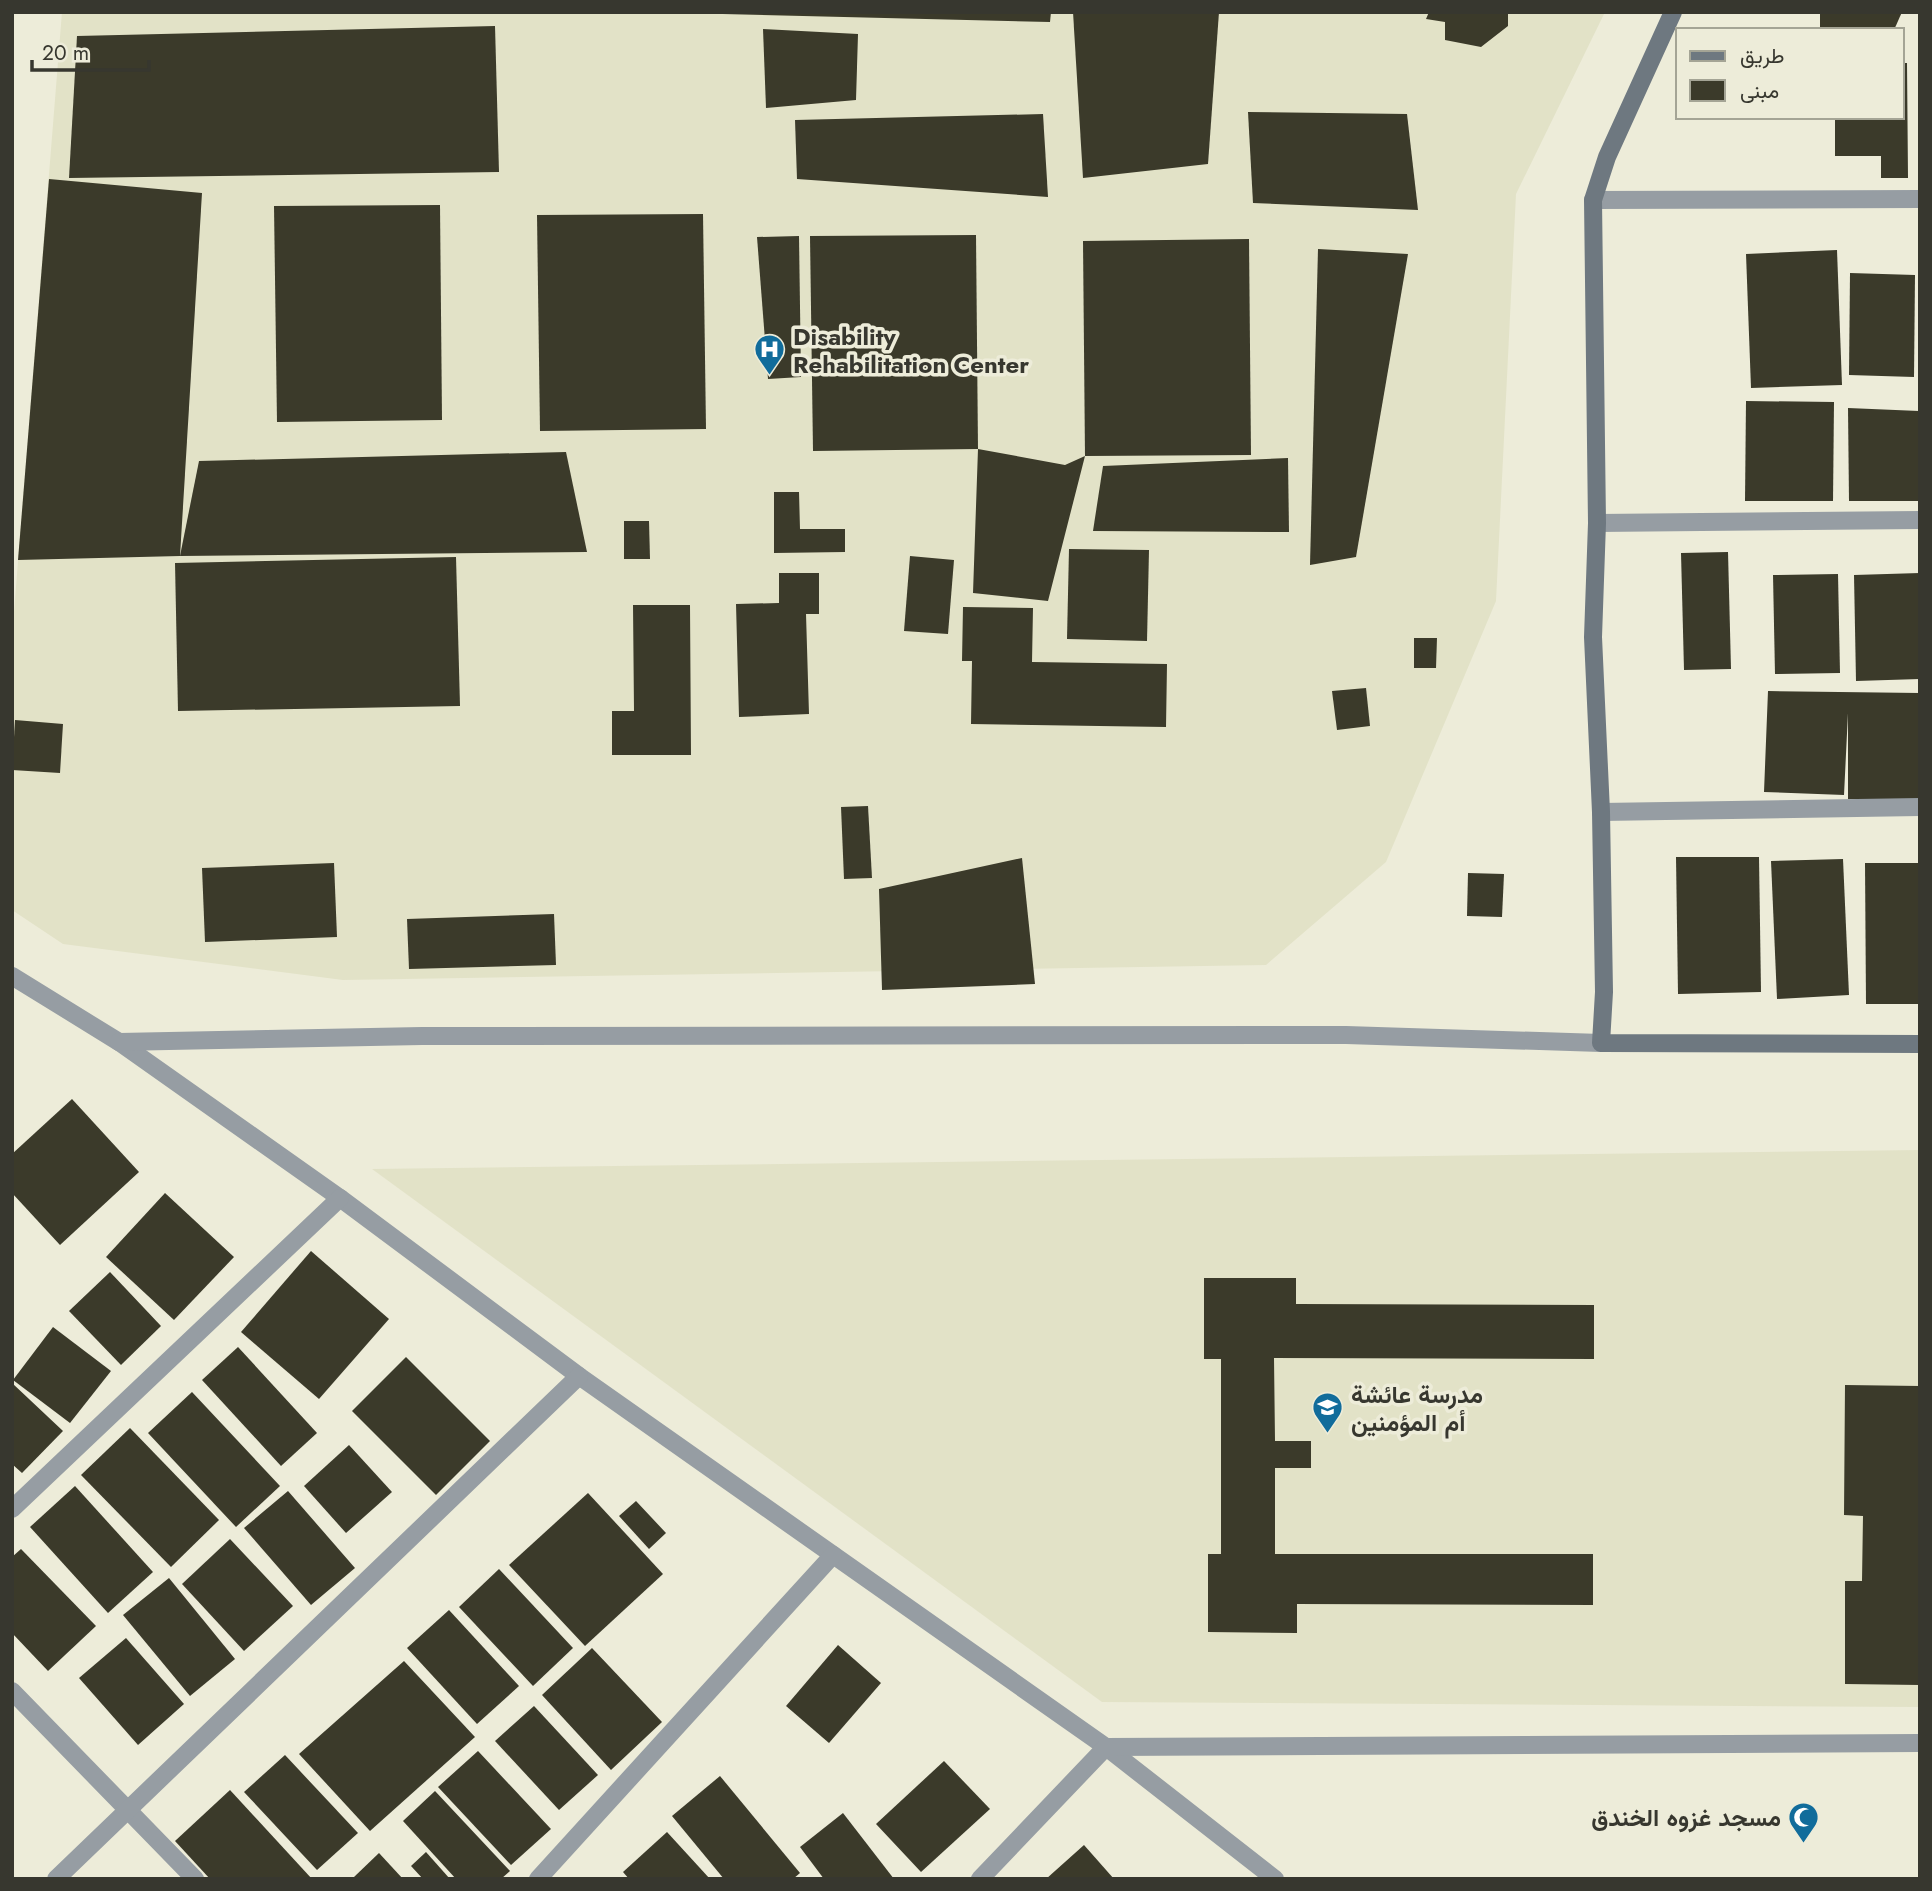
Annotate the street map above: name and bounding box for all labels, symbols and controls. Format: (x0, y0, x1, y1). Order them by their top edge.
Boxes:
scale bar (32, 28, 149, 72)
legend (1676, 28, 1904, 119)
text: 20 m (42, 38, 89, 68)
text: طريق (1740, 41, 1785, 71)
text: مبنى (1740, 76, 1779, 106)
place label: Disability Rehabilitation Center (793, 319, 1029, 382)
hospital icon: Disability Rehabilitation Center (753, 333, 787, 377)
place label: مدرسة عائشة أم المؤمنين (1351, 1377, 1483, 1440)
school or university icon: مدرسة عائشة أم المؤمنين (1311, 1391, 1345, 1435)
place label: مسجد غزوه الخندق (1591, 1800, 1781, 1835)
mosque icon: مسجد غزوه الخندق (1787, 1800, 1821, 1844)

